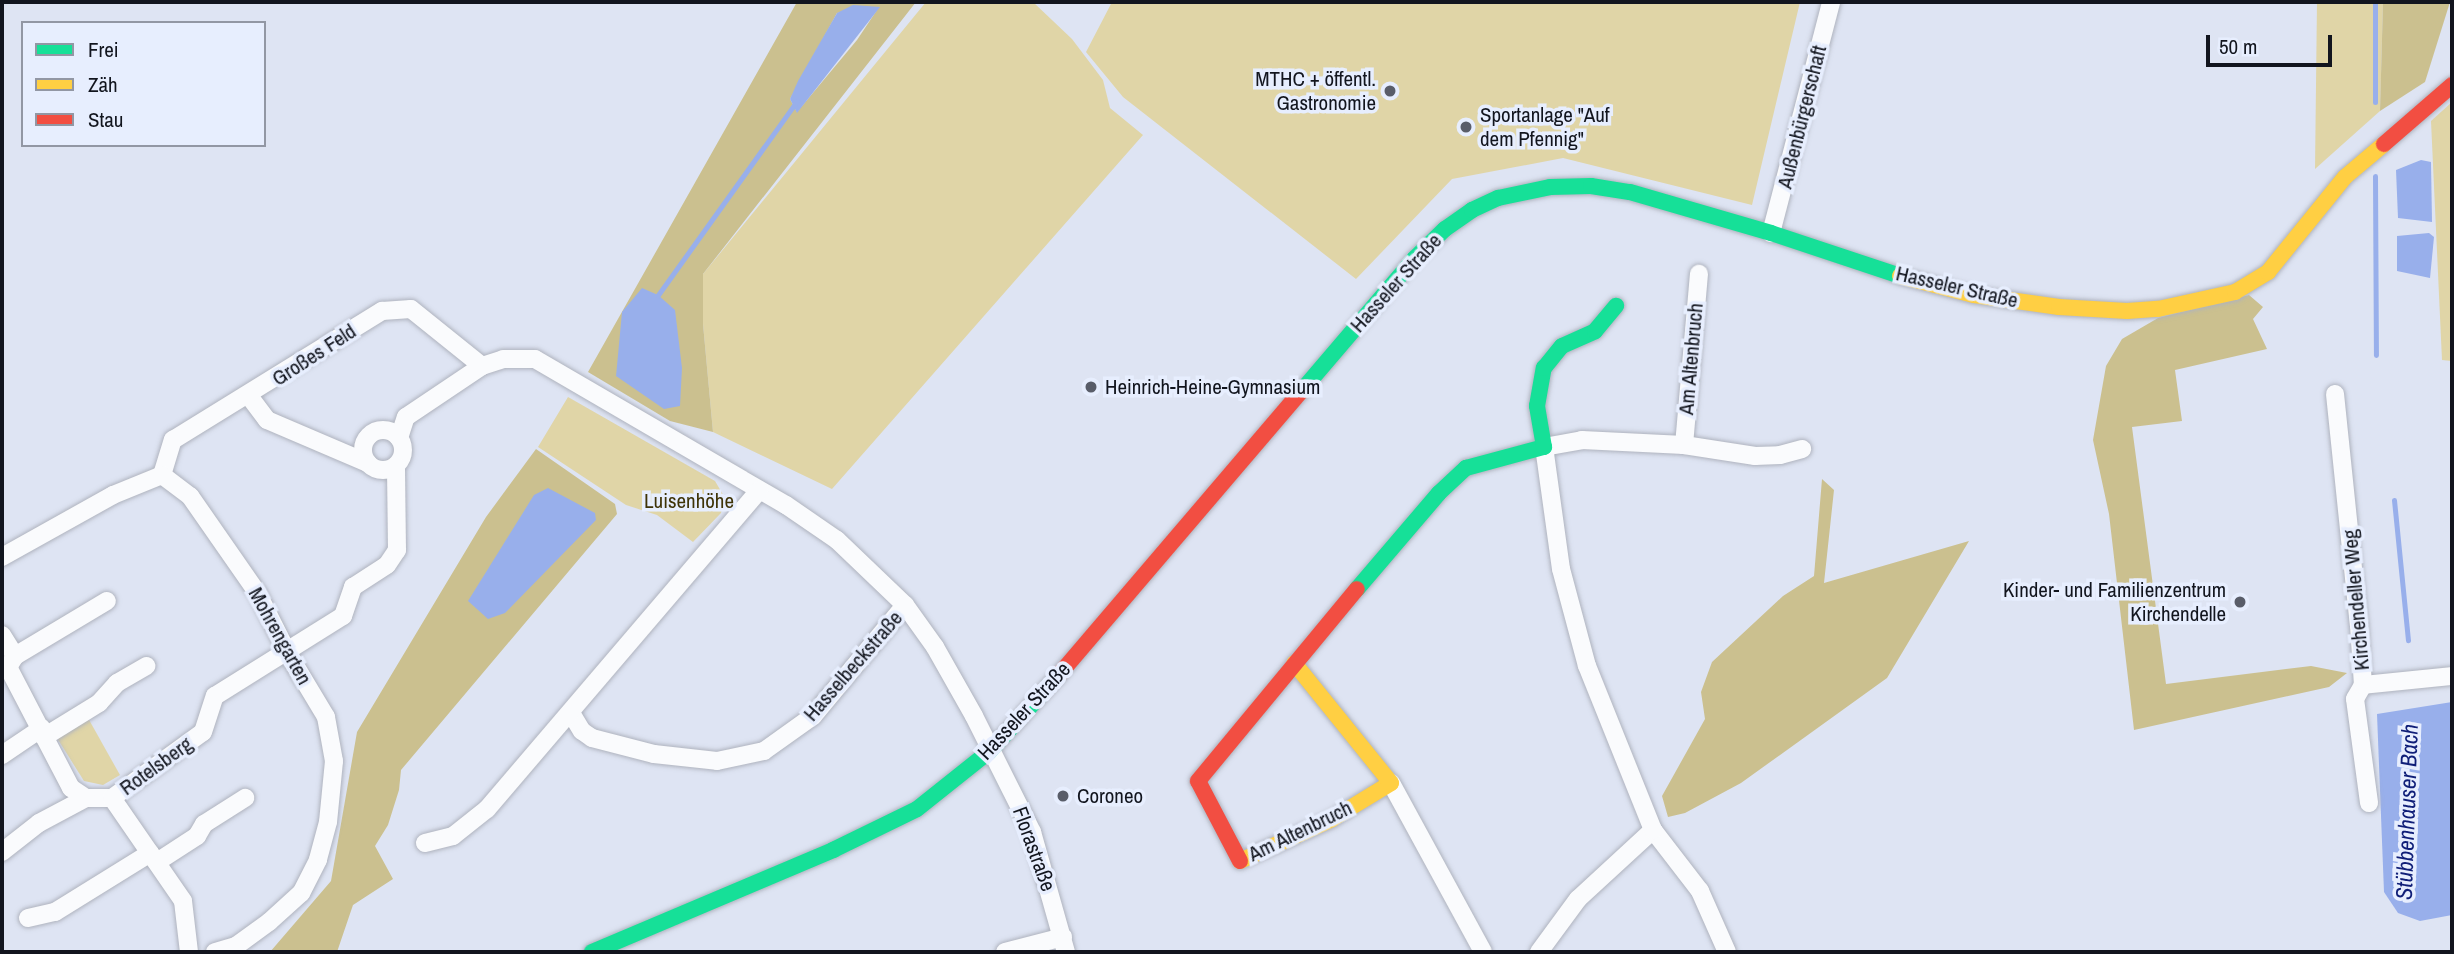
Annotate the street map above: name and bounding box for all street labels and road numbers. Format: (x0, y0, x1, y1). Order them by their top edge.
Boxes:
street label: Außenbürgerschaft (1772, 43, 1832, 191)
street label: Hasseler Straße (1345, 228, 1447, 338)
street label: Hasseler Straße (1894, 261, 2020, 313)
street label: Am Altenbruch (1674, 302, 1708, 416)
street label: Großes Feld (267, 319, 361, 391)
street label: Kirchendeller Weg (2337, 528, 2375, 672)
street label: Mohrengarten (243, 583, 317, 689)
street label: Hasselbeckstraße (798, 606, 908, 726)
street label: Hasseler Straße (972, 657, 1076, 765)
street label: Rotelsberg (115, 731, 197, 801)
street label: Am Altenbruch (1244, 795, 1356, 867)
street label: Florastraße (1007, 803, 1061, 895)

